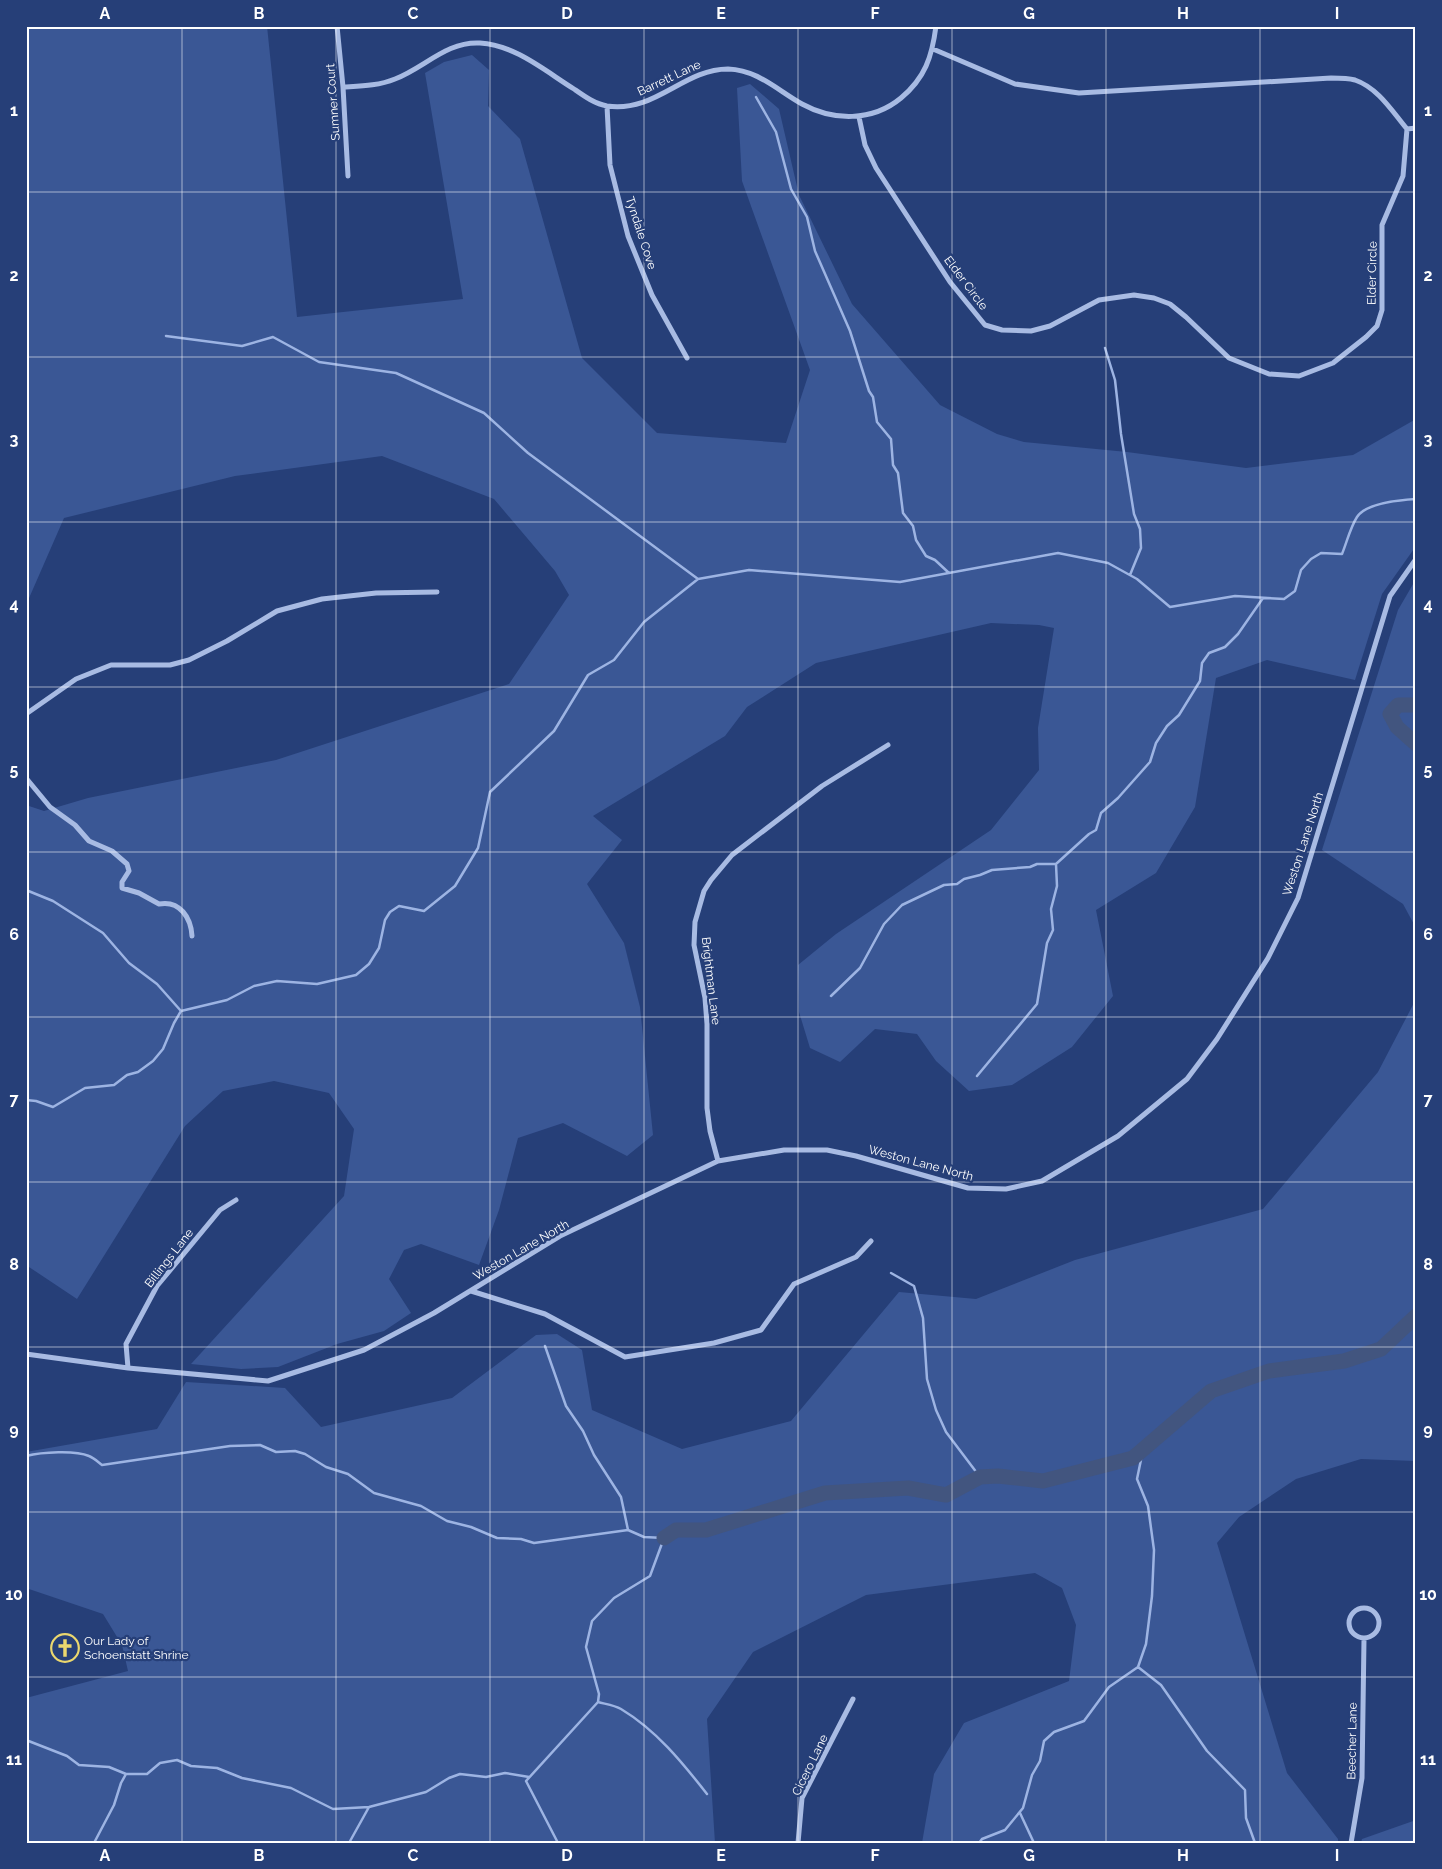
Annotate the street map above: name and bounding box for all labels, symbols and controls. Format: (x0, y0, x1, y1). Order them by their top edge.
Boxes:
text: A (100, 4, 111, 23)
text: B (254, 4, 265, 23)
text: C (408, 4, 419, 23)
text: D (561, 4, 573, 23)
text: E (716, 4, 726, 23)
text: F (870, 4, 880, 23)
text: G (1023, 4, 1035, 23)
text: H (1177, 4, 1189, 23)
text: I (1335, 4, 1339, 23)
street label: Barrett Lane (635, 57, 703, 99)
street label: Sumner Court (323, 63, 343, 141)
text: 1 (10, 101, 18, 120)
text: 1 (1424, 101, 1432, 120)
street label: Tyndale Cove (623, 195, 659, 271)
street label: Elder Circle (1364, 241, 1380, 305)
street label: Elder Circle (941, 253, 991, 313)
text: 2 (9, 266, 19, 285)
text: 2 (1423, 266, 1433, 285)
text: 3 (10, 430, 19, 449)
text: 3 (1424, 430, 1433, 449)
text: 4 (9, 595, 19, 614)
text: 4 (1423, 595, 1433, 614)
text: 5 (10, 760, 19, 779)
text: 5 (1424, 760, 1433, 779)
street label: Weston Lane North (1280, 791, 1326, 897)
text: 6 (9, 925, 19, 944)
text: 6 (1423, 925, 1433, 944)
street label: Brightman Lane (699, 936, 723, 1026)
text: 7 (10, 1090, 19, 1109)
text: 7 (1424, 1090, 1433, 1109)
street label: Weston Lane North (867, 1142, 975, 1184)
street label: Weston Lane North (471, 1217, 571, 1283)
street label: Billings Lane (142, 1226, 196, 1290)
text: 8 (9, 1255, 19, 1274)
text: 8 (1423, 1255, 1433, 1274)
text: 9 (9, 1420, 19, 1439)
text: 9 (1423, 1420, 1433, 1439)
text: 10 (5, 1585, 23, 1604)
text: 10 (1419, 1585, 1437, 1604)
church icon: Our Lady of Schoenstatt Shrine (50, 1633, 80, 1663)
place label: Our Lady of Schoenstatt Shrine (84, 1634, 189, 1662)
street label: Beecher Lane (1344, 1702, 1360, 1780)
street label: Cicero Lane (789, 1732, 831, 1798)
text: 11 (6, 1750, 22, 1769)
text: 11 (1420, 1750, 1436, 1769)
text: A (100, 1846, 111, 1865)
text: B (254, 1846, 265, 1865)
text: C (408, 1846, 419, 1865)
text: D (561, 1846, 573, 1865)
text: E (716, 1846, 726, 1865)
text: F (870, 1846, 880, 1865)
text: G (1023, 1846, 1035, 1865)
text: H (1177, 1846, 1189, 1865)
text: I (1335, 1846, 1339, 1865)

